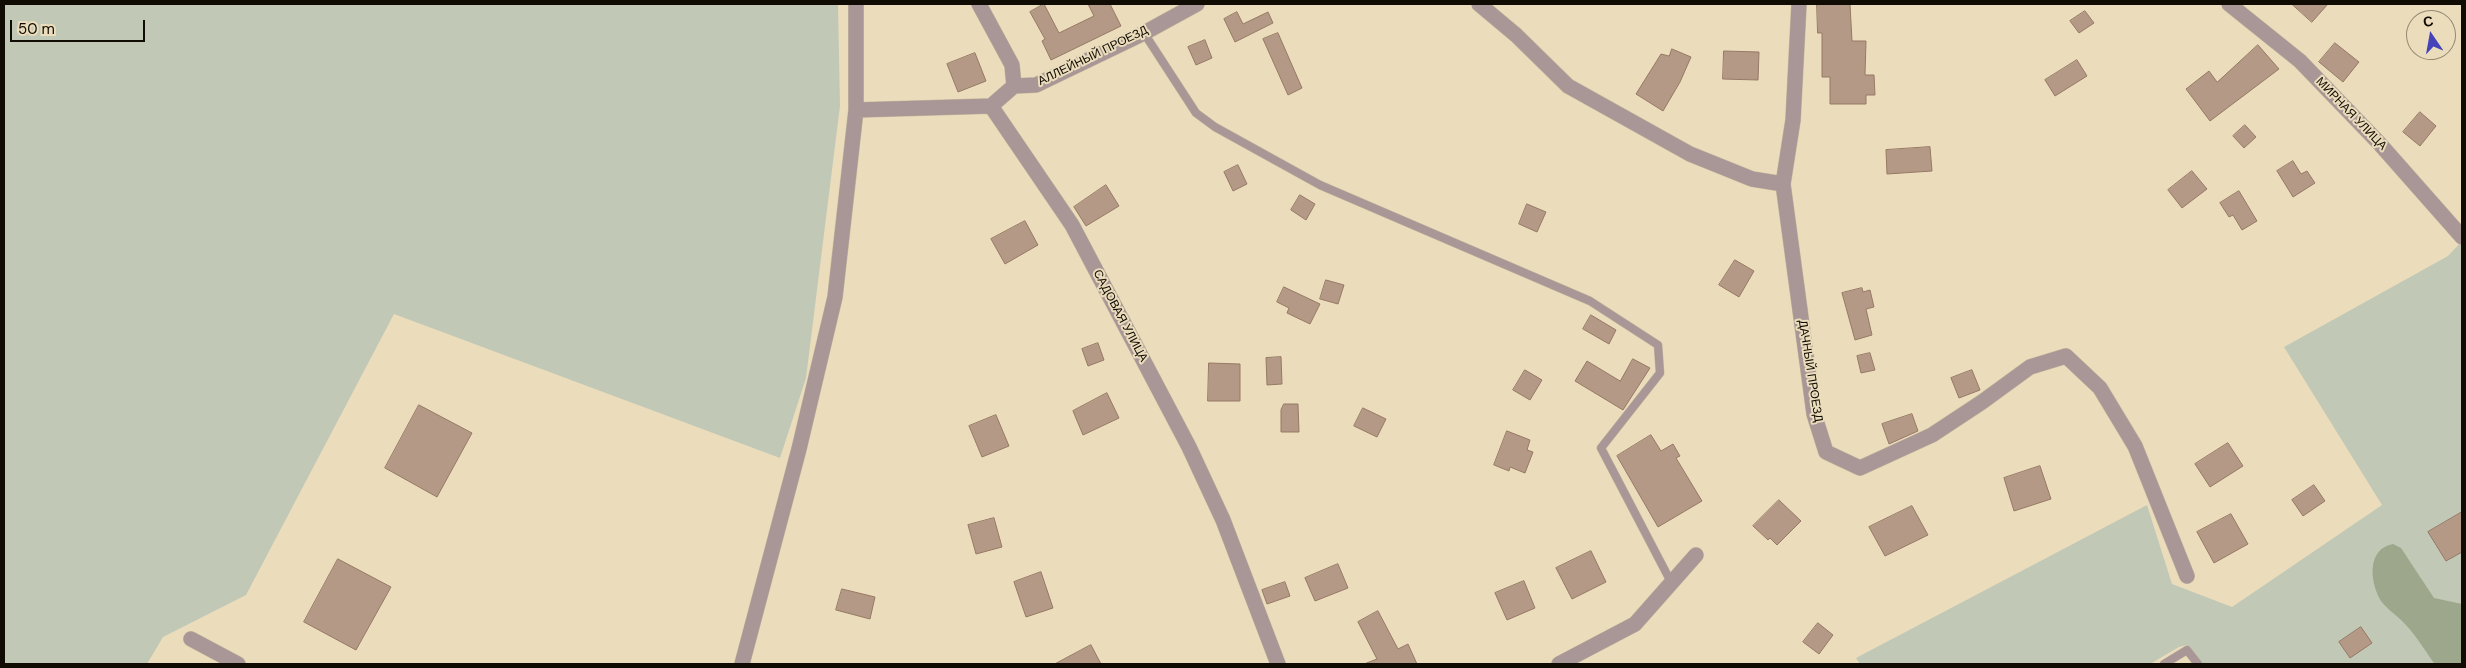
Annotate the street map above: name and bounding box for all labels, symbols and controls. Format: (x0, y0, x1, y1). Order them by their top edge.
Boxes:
scale bar (12, 10, 148, 42)
north arrow (2406, 10, 2456, 60)
text: С (2421, 11, 2435, 31)
text: 50 m (18, 19, 55, 39)
street label: АЛЛЕЙНЫЙ ПРОЕЗД (1036, 23, 1150, 89)
street label: МИРНАЯ УЛИЦА (2313, 75, 2389, 153)
street label: САДОВАЯ УЛИЦА (1090, 267, 1150, 365)
street label: ДАЧНЫЙ ПРОЕЗД (1795, 319, 1825, 423)

